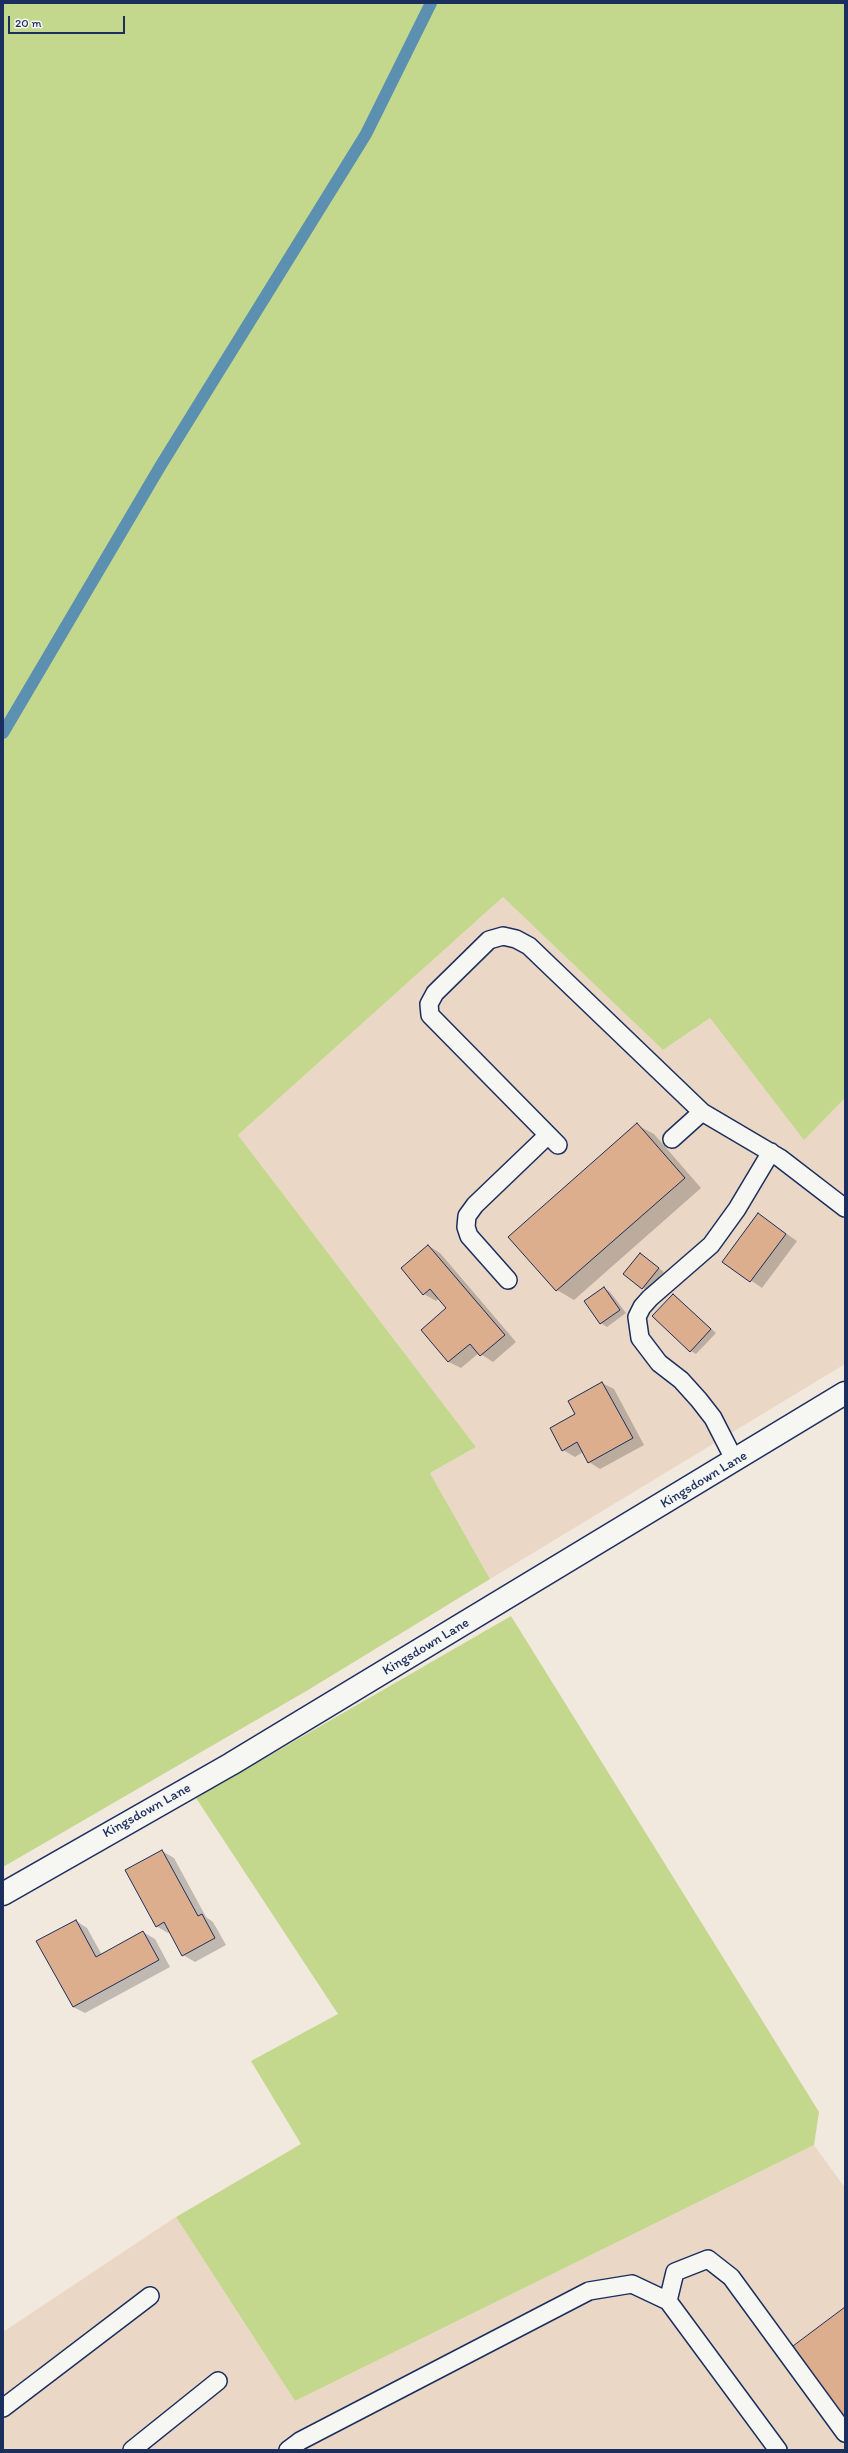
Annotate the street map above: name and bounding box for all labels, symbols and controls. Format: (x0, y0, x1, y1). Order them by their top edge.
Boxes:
scale bar (10, 8, 127, 34)
text: 20 m (15, 16, 42, 30)
street label: Kingsdown Lane (658, 1448, 750, 1512)
street label: Kingsdown Lane (380, 1615, 472, 1679)
street label: Kingsdown Lane (100, 1780, 194, 1842)

